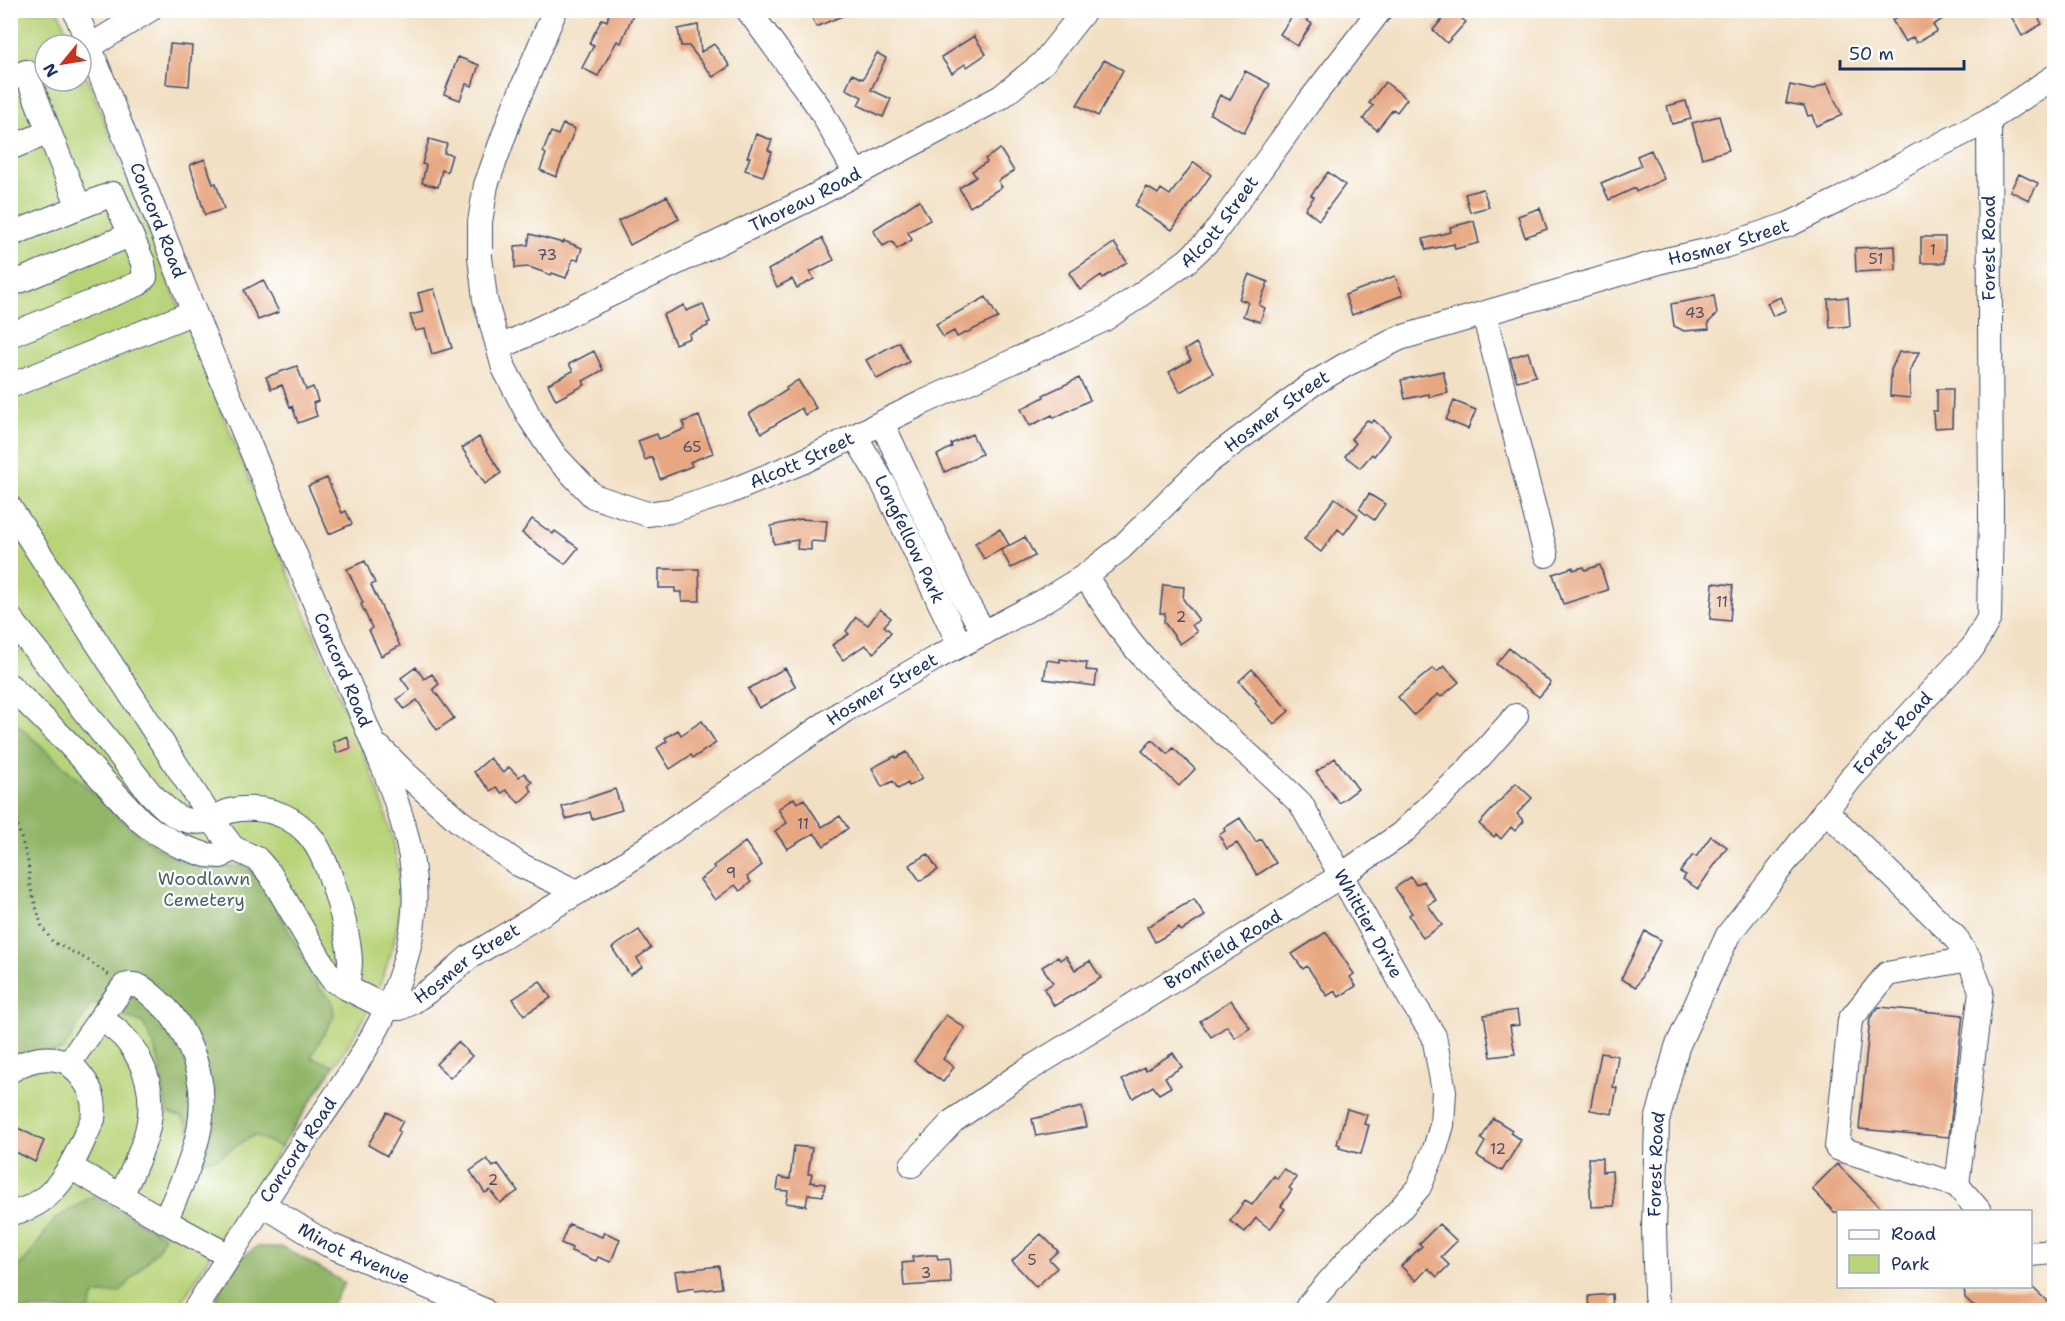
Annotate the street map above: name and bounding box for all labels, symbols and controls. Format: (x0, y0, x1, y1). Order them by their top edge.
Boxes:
north arrow (33, 33, 93, 93)
scale bar (1840, 33, 1964, 71)
text: 50 m (1849, 42, 1894, 66)
text: N (38, 60, 63, 81)
street label: Concord Road (124, 159, 191, 282)
street label: Thoreau Road (745, 162, 865, 238)
street label: Alcott Street (1176, 171, 1264, 274)
street label: Forest Road (1977, 195, 2001, 301)
street label: Hosmer Street (1666, 213, 1792, 271)
house number: 1 (1930, 240, 1936, 260)
house number: 73 (537, 245, 557, 265)
house number: 51 (1869, 249, 1883, 269)
house number: 43 (1685, 303, 1705, 323)
street label: Hosmer Street (1219, 365, 1334, 458)
street label: Alcott Street (746, 426, 858, 494)
house number: 65 (682, 437, 702, 457)
street label: Longfellow Park (869, 470, 951, 607)
house number: 11 (1716, 592, 1728, 612)
house number: 2 (1176, 607, 1186, 627)
street label: Concord Road (308, 609, 377, 731)
street label: Hosmer Street (821, 647, 942, 731)
street label: Forest Road (1848, 686, 1938, 780)
house number: 11 (797, 814, 809, 834)
house number: 9 (726, 863, 736, 883)
street label: Whittier Drive (1328, 865, 1408, 983)
park label: Woodlawn Cemetery (158, 867, 250, 912)
street label: Bromfield Road (1160, 904, 1286, 995)
street label: Hosmer Street (409, 918, 524, 1009)
street label: Concord Road (254, 1093, 342, 1207)
street label: Forest Road (1642, 1109, 1671, 1217)
house number: 12 (1490, 1139, 1506, 1159)
house number: 2 (488, 1170, 498, 1190)
legend (1837, 1210, 2032, 1288)
street label: Minot Avenue (293, 1217, 414, 1290)
text: Road (1891, 1222, 1936, 1246)
house number: 5 (1027, 1250, 1037, 1270)
text: Park (1891, 1252, 1930, 1276)
house number: 3 (921, 1263, 931, 1283)

